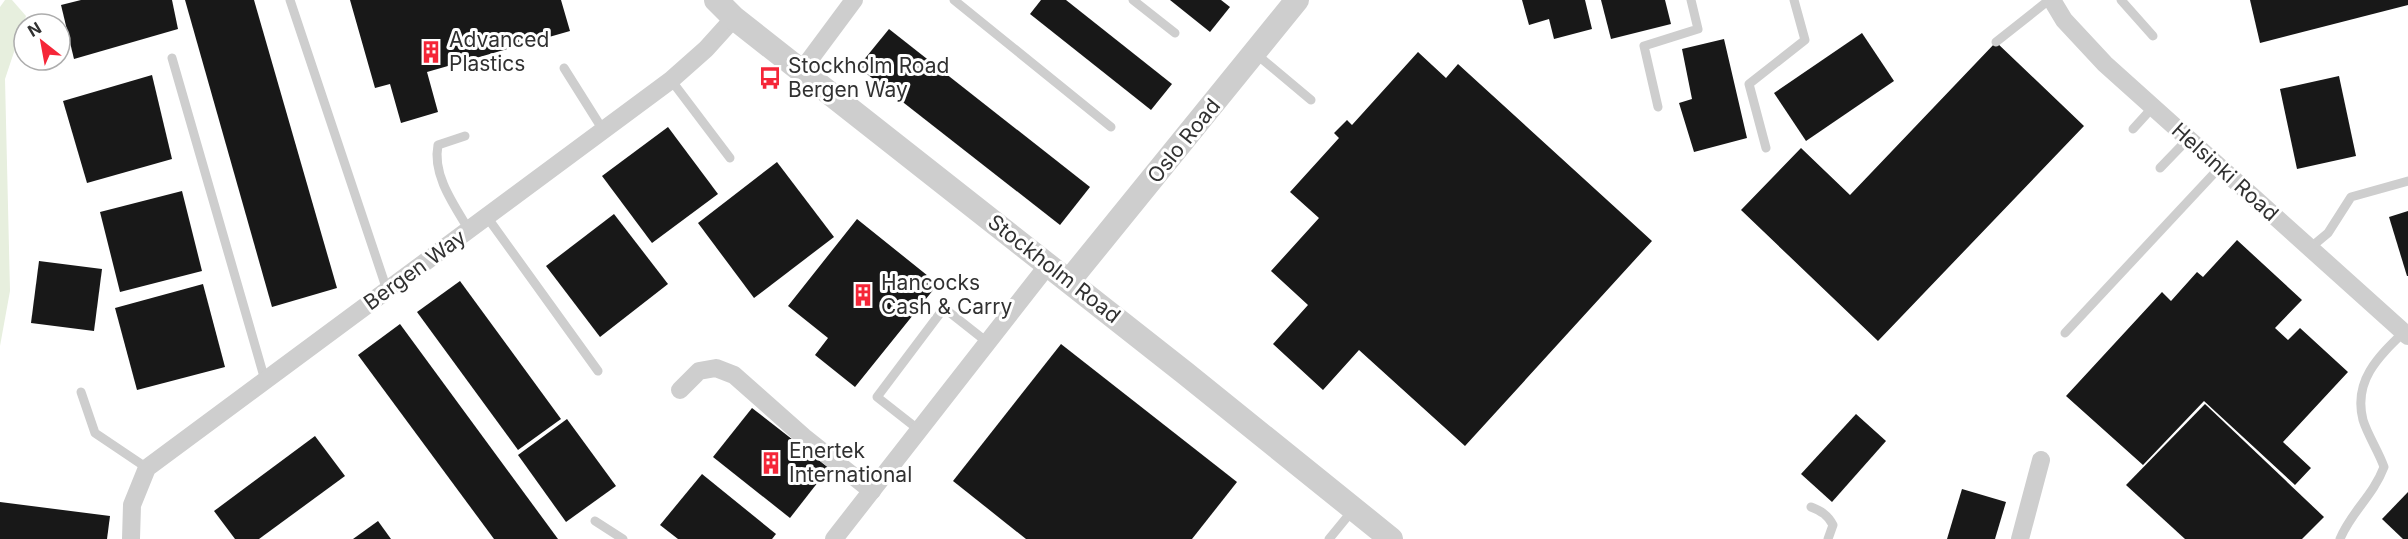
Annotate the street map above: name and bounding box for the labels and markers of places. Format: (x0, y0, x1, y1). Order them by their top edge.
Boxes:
place label: Advanced Plastics (449, 27, 549, 76)
building icon: Advanced Plastics (418, 39, 444, 65)
place label: Stockholm Road Bergen Way (788, 53, 949, 102)
bus stop icon: Stockholm Road Bergen Way (757, 65, 783, 91)
place label: Hancocks Cash & Carry (881, 270, 1013, 319)
building icon: Hancocks Cash & Carry (850, 282, 876, 308)
place label: Enertek International (789, 438, 912, 487)
building icon: Enertek International (758, 450, 784, 476)

